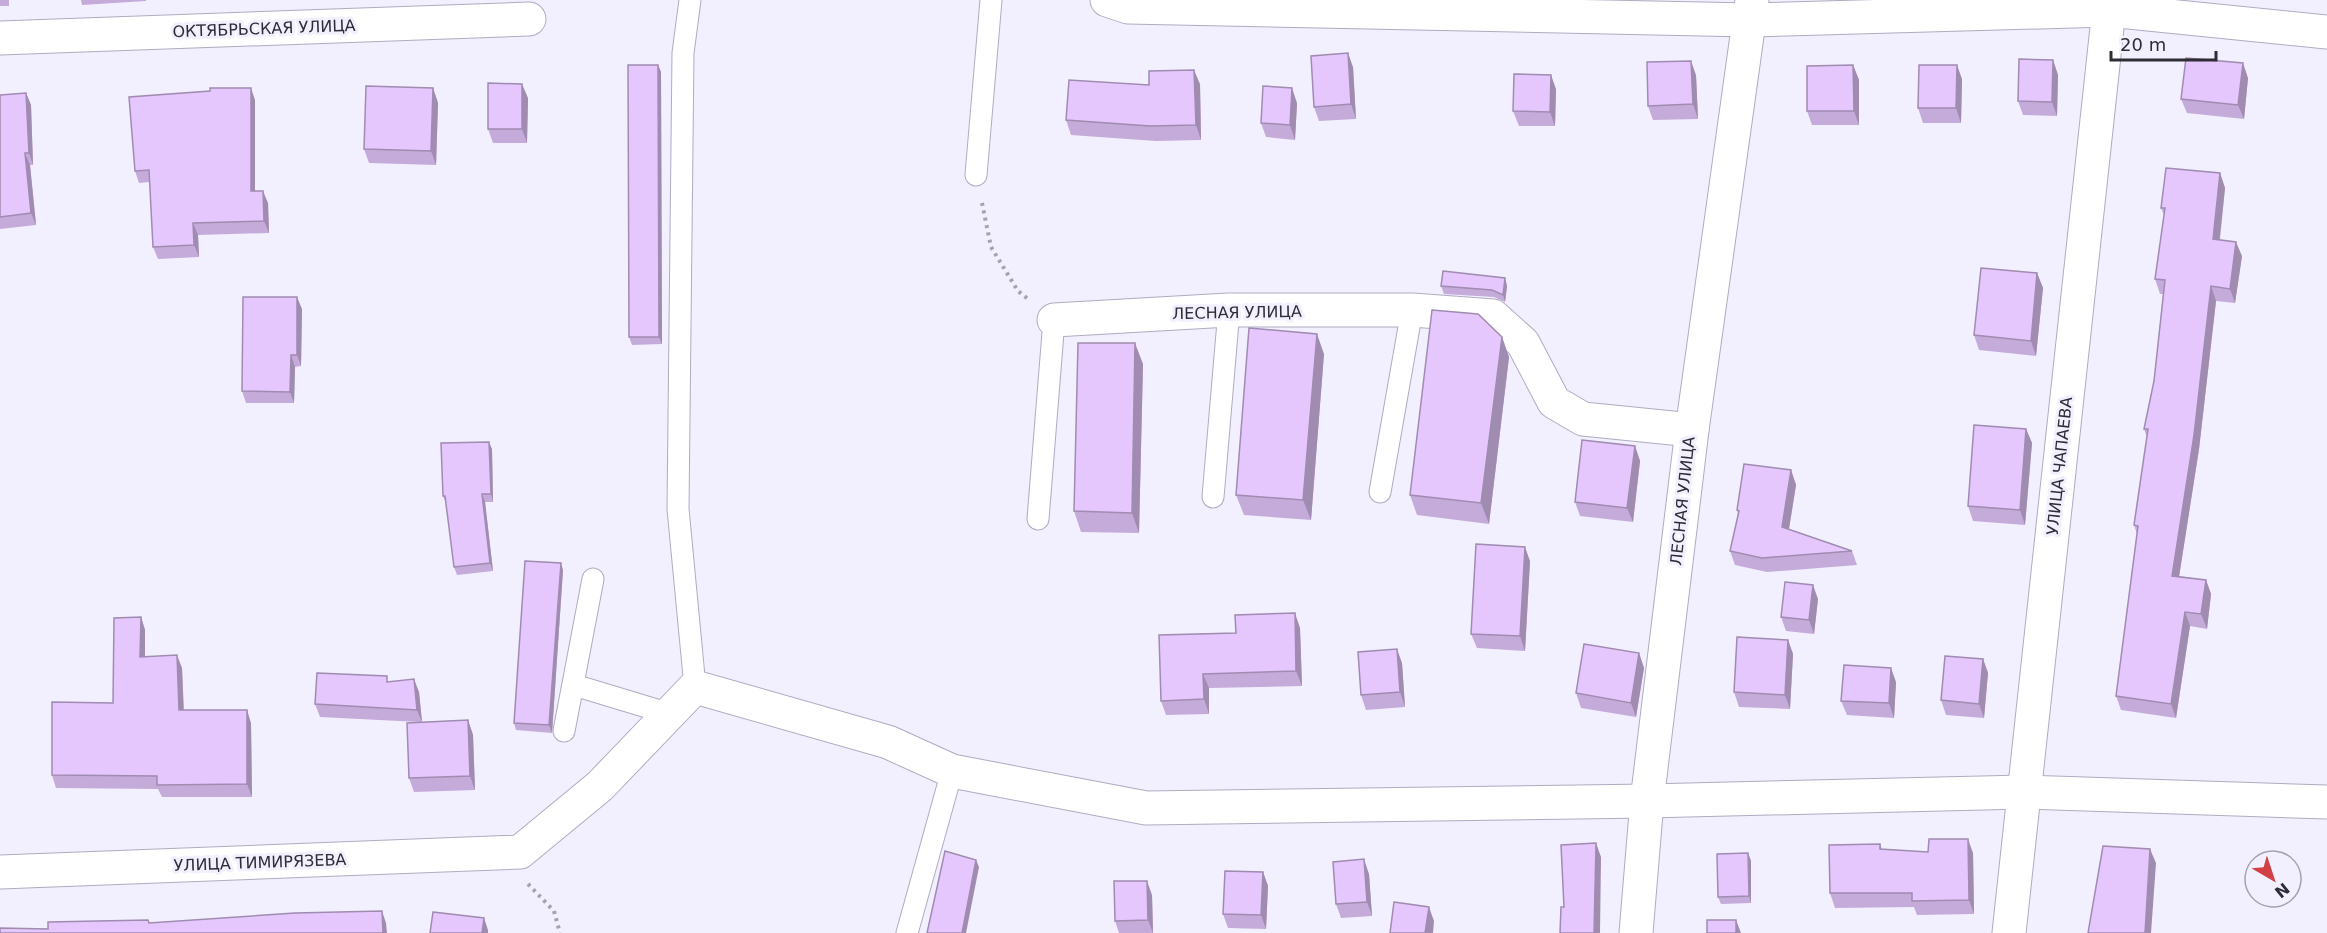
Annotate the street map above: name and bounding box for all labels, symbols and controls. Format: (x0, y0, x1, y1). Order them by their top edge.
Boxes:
street label: ОКТЯБРЬСКАЯ УЛИЦА (172, 16, 356, 41)
scale bar (2111, 24, 2216, 62)
text: 20 m (2120, 34, 2166, 55)
street label: ЛЕСНАЯ УЛИЦА (1172, 302, 1302, 323)
street label: УЛИЦА ЧАПАЕВА (2043, 396, 2076, 536)
street label: ЛЕСНАЯ УЛИЦА (1666, 436, 1699, 566)
north arrow (2243, 849, 2303, 909)
street label: УЛИЦА ТИМИРЯЗЕВА (173, 850, 347, 875)
text: N (2271, 879, 2293, 902)

